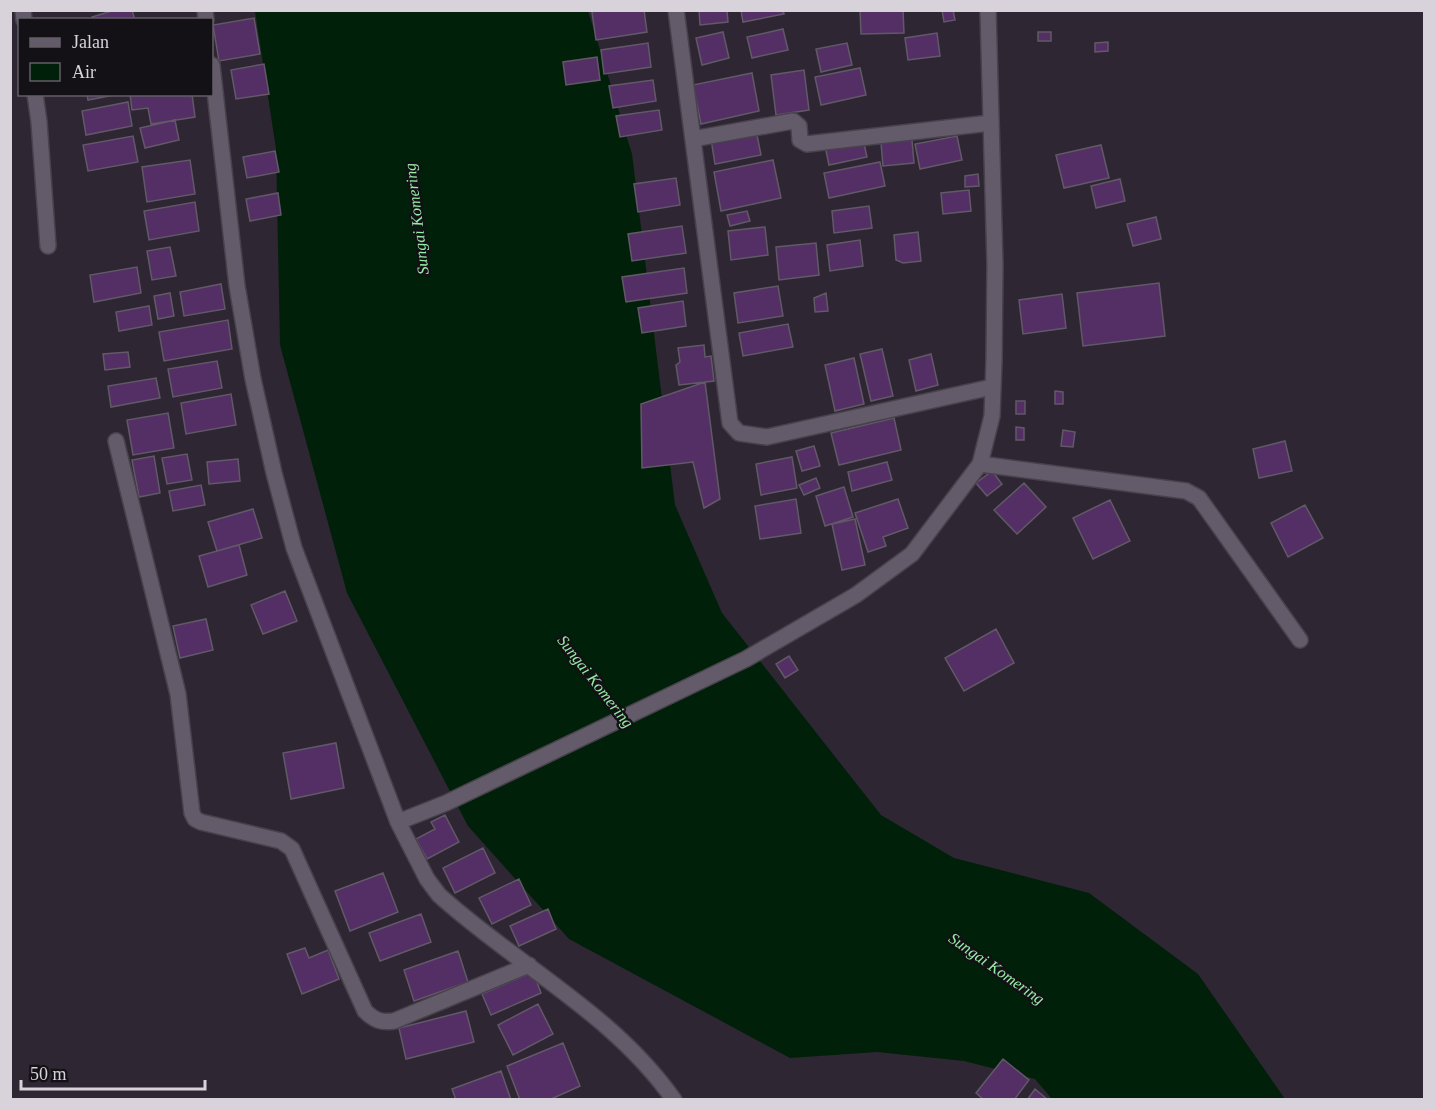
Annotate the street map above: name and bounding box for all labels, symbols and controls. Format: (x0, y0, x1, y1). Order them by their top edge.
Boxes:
legend (18, 18, 213, 96)
text: Jalan (72, 32, 109, 52)
text: Air (72, 62, 96, 82)
water label: Sungai Komering (401, 162, 433, 276)
water label: Sungai Komering (554, 632, 637, 731)
water label: Sungai Komering (945, 929, 1048, 1008)
scale bar (21, 1053, 206, 1091)
text: 50 m (30, 1064, 67, 1084)

